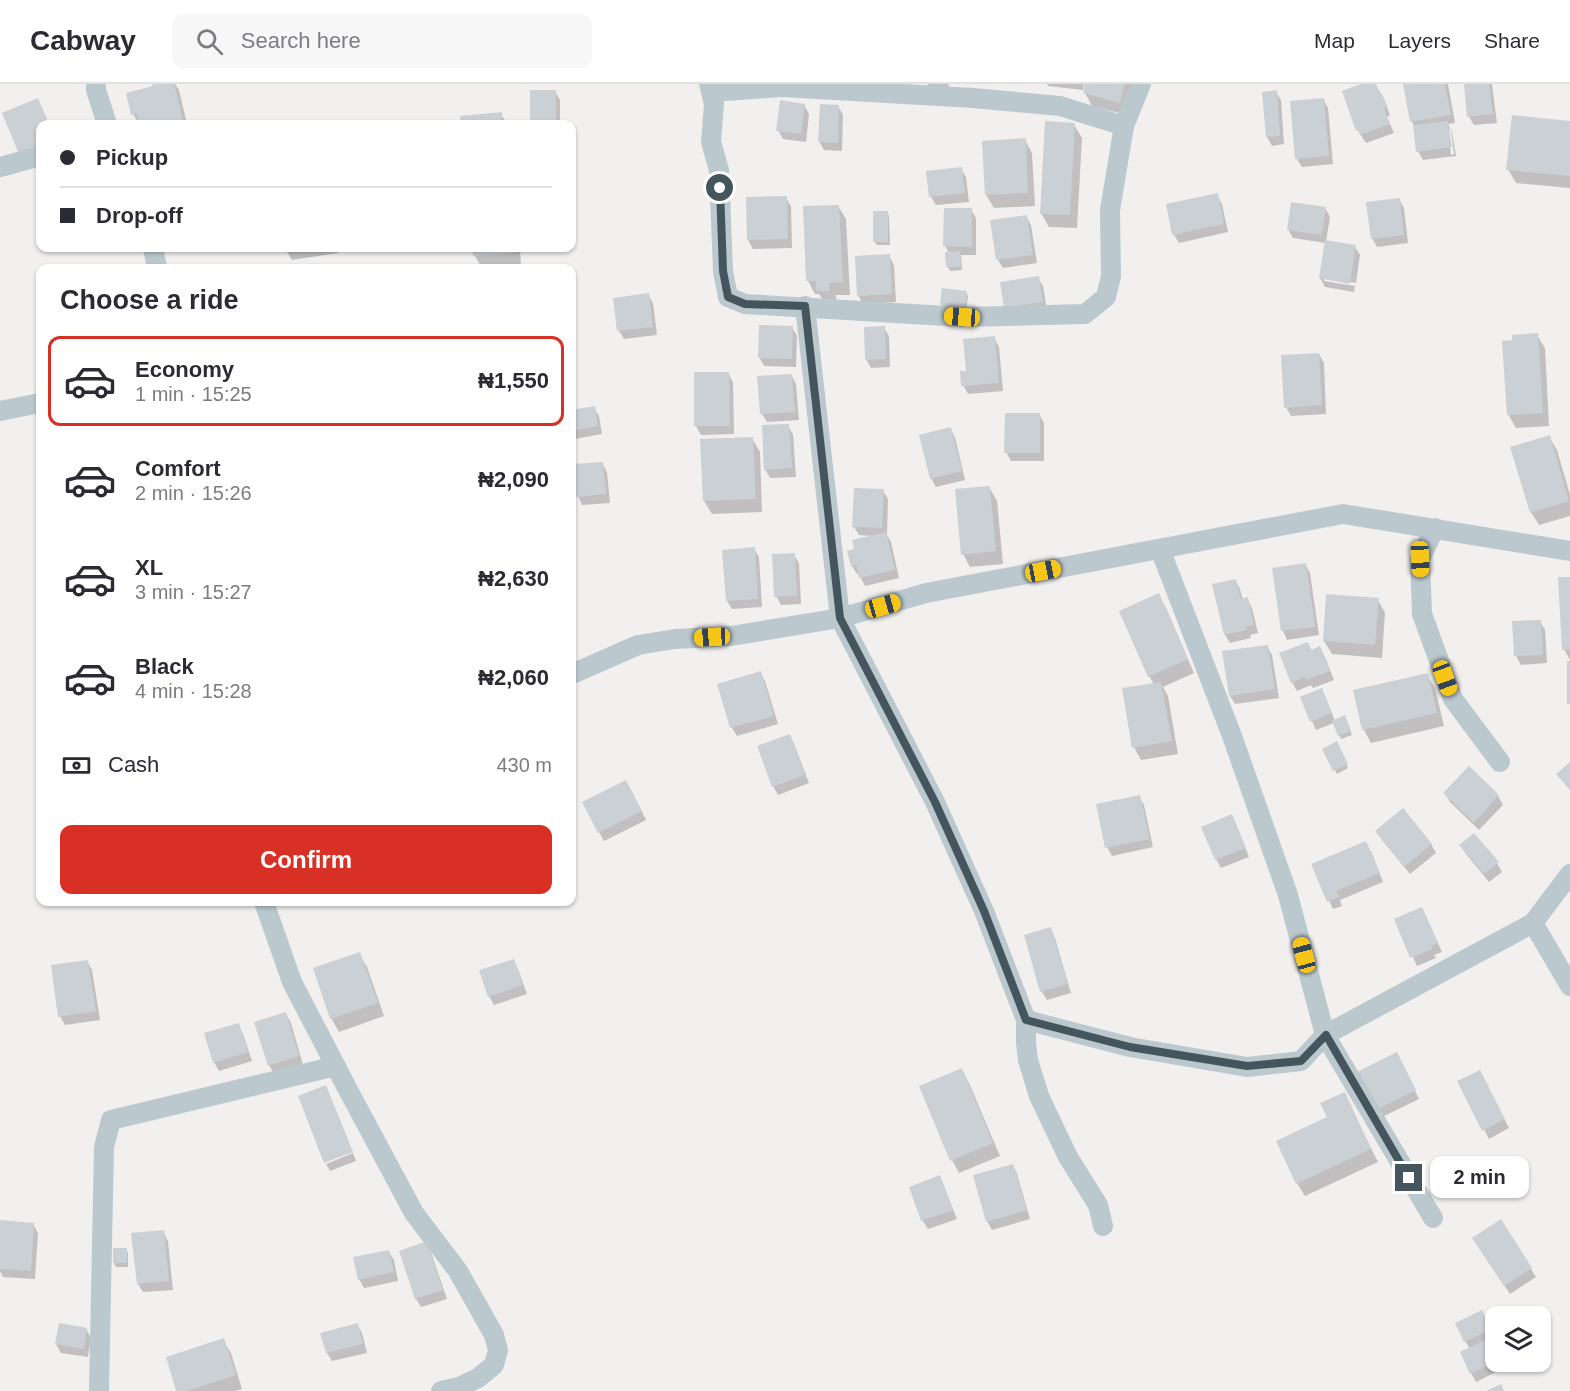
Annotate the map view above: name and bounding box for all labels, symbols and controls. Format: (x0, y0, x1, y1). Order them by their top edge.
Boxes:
search box (172, 14, 592, 68)
text: Cabway (30, 25, 136, 56)
icon: search (193, 25, 226, 58)
text: Search here (241, 28, 361, 53)
text: Map (1314, 29, 1355, 52)
text: Layers (1388, 29, 1451, 52)
text: Share (1484, 29, 1540, 52)
text: Pickup (96, 145, 168, 170)
route start (706, 174, 733, 201)
text: Drop-off (96, 203, 183, 228)
text: Choose a ride (60, 285, 239, 315)
car (943, 307, 981, 327)
icon: car (63, 354, 117, 408)
text: Economy (135, 357, 234, 382)
text: ₦1,550 (478, 368, 549, 393)
text: 1 min · 15:25 (135, 383, 252, 405)
icon: car (63, 453, 117, 507)
text: Comfort (135, 456, 221, 481)
text: ₦2,090 (478, 467, 549, 492)
text: 2 min · 15:26 (135, 482, 252, 504)
car (1410, 541, 1430, 577)
icon: car (63, 552, 117, 606)
text: XL (135, 555, 163, 580)
car (1024, 559, 1062, 583)
text: ₦2,630 (478, 566, 549, 591)
text: 3 min · 15:27 (135, 581, 252, 603)
car (863, 592, 903, 620)
car (694, 627, 730, 647)
icon: car (63, 651, 117, 705)
text: Black (135, 654, 194, 679)
car (1430, 658, 1460, 698)
text: ₦2,060 (478, 665, 549, 690)
text: 4 min · 15:28 (135, 680, 252, 702)
icon: cash (60, 749, 93, 782)
text: Cash (108, 752, 159, 777)
text: 430 m (496, 754, 552, 776)
button: Confirm (60, 825, 552, 894)
car (1291, 935, 1317, 975)
callout: 2 min (1430, 1157, 1529, 1199)
route end (1395, 1164, 1422, 1191)
text: 2 min (1453, 1166, 1506, 1188)
map controls (1485, 1306, 1551, 1372)
button: layers (1485, 1306, 1551, 1372)

